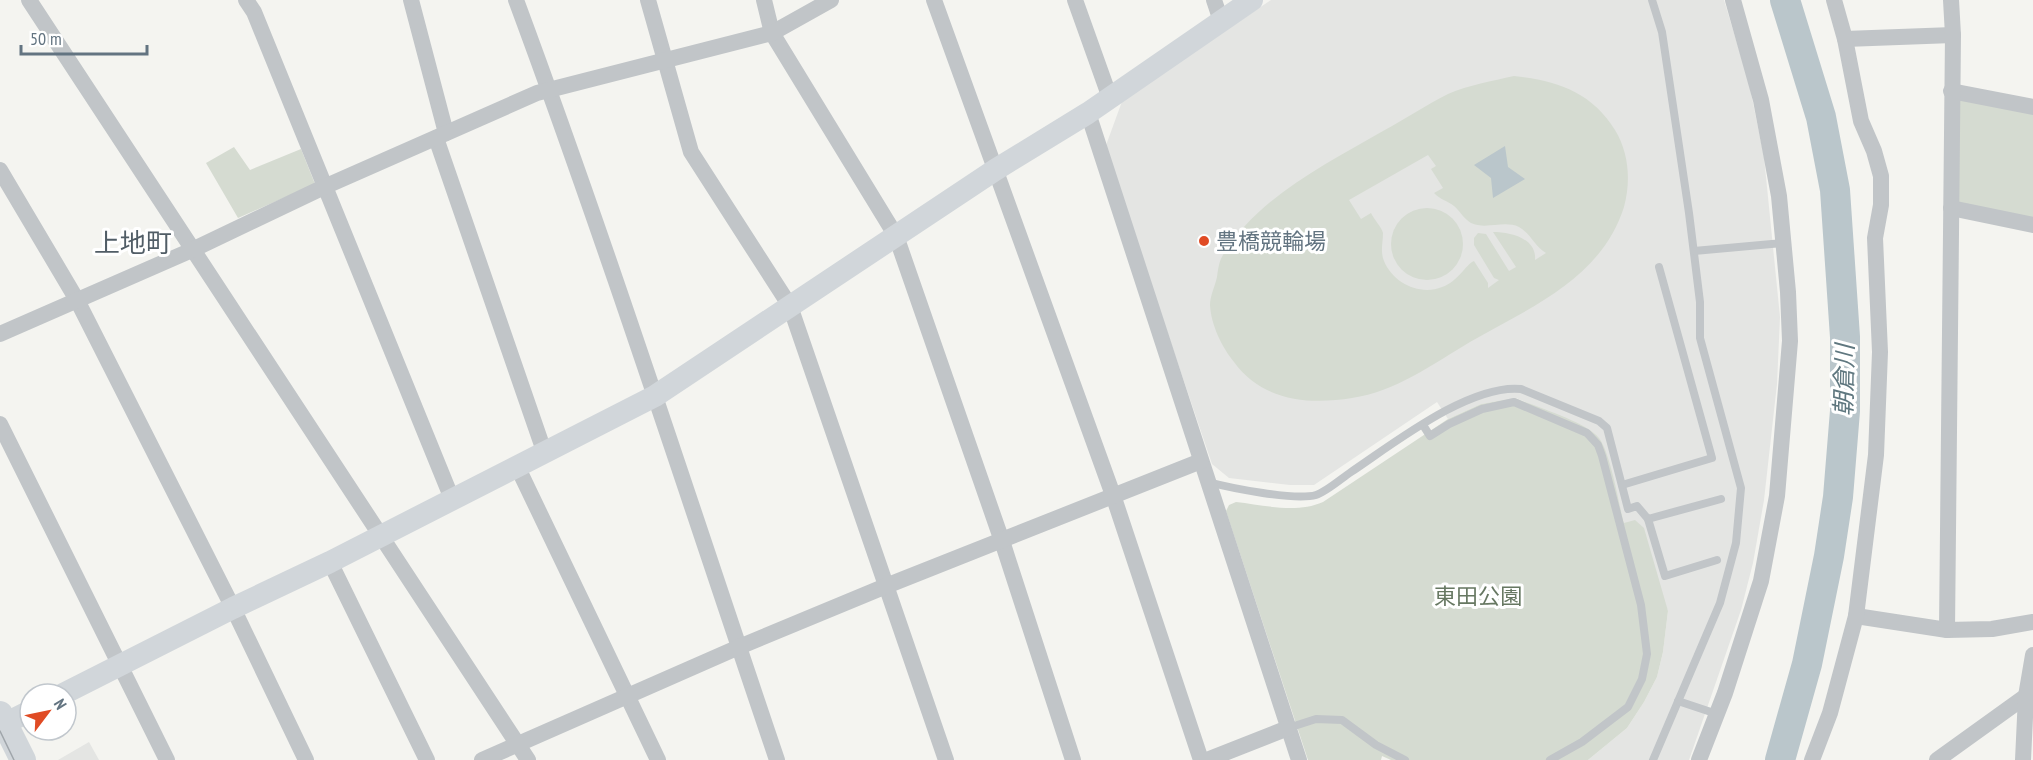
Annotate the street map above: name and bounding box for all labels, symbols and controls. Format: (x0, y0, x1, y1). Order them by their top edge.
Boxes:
scale bar (21, 18, 147, 56)
text: 50 m (30, 27, 62, 50)
district label: 上地町 (94, 226, 172, 259)
place label: 豊橋競輪場 (1216, 227, 1326, 255)
marker: 豊橋競輪場 (1197, 234, 1211, 248)
water label: 朝倉川 (1828, 341, 1860, 416)
park label: 東田公園 (1434, 582, 1522, 610)
north arrow (18, 682, 78, 742)
text: N (50, 695, 71, 713)

